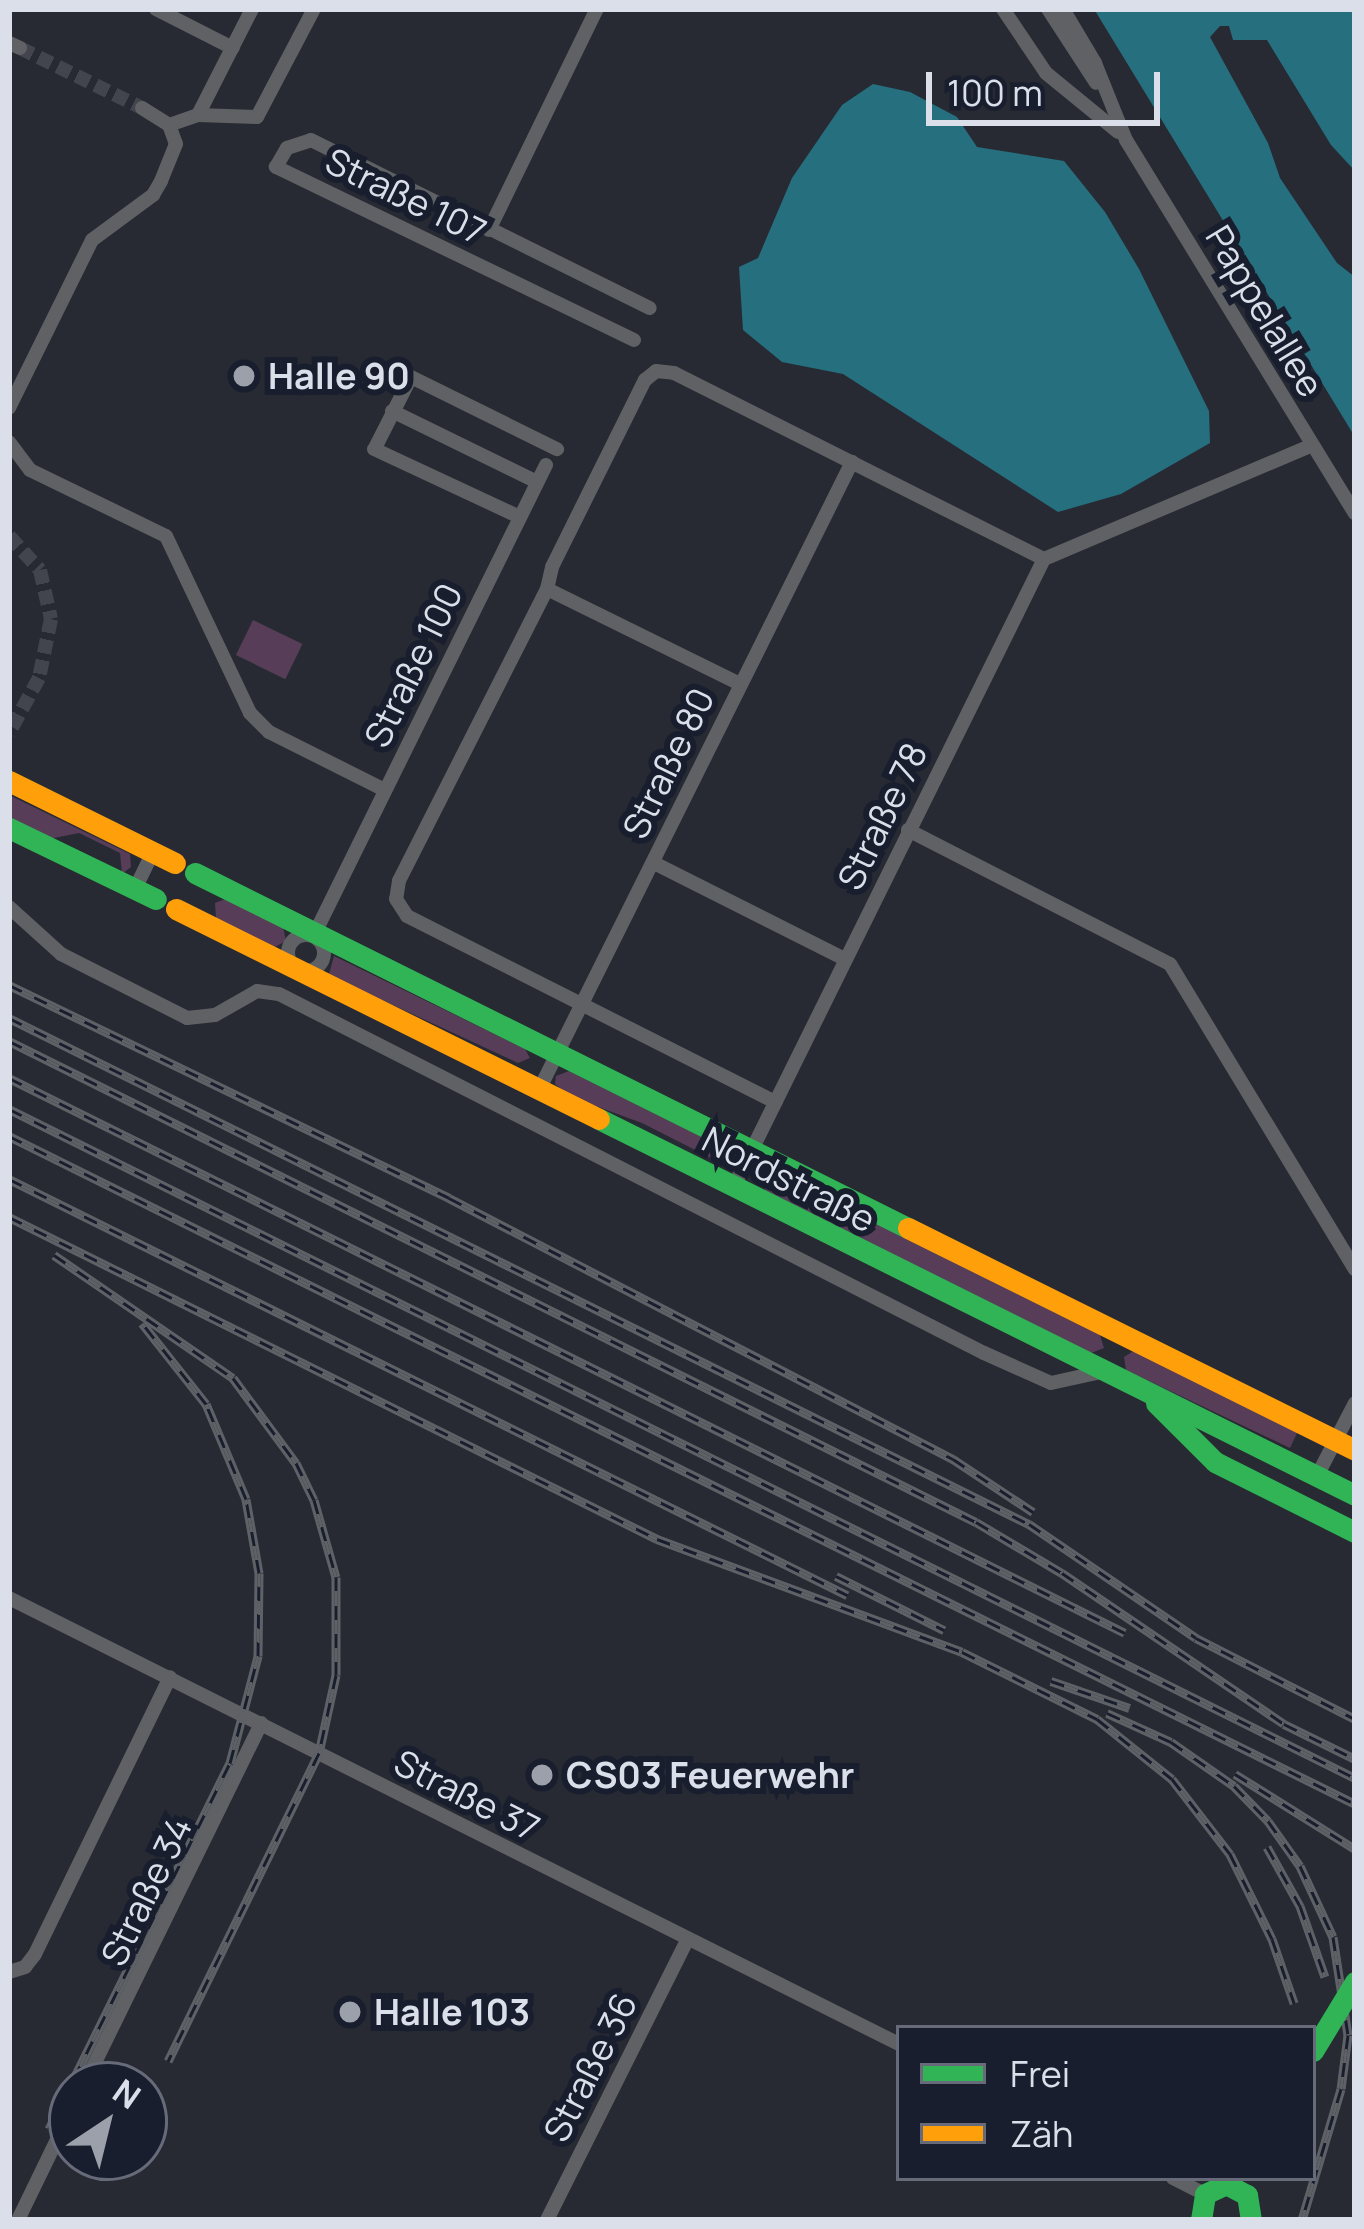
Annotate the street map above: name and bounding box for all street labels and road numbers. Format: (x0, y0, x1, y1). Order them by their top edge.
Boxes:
street label: Straße 107 (319, 139, 493, 253)
street label: Pappelallee (1197, 218, 1333, 404)
street label: Straße 100 (355, 576, 471, 754)
street label: Straße 80 (613, 681, 723, 845)
street label: Straße 78 (828, 736, 936, 896)
street label: Nordstraße (695, 1117, 883, 1241)
street label: Straße 37 (387, 1740, 547, 1850)
street label: Straße 34 (92, 1810, 200, 1972)
street label: Straße 36 (534, 1986, 646, 2148)

